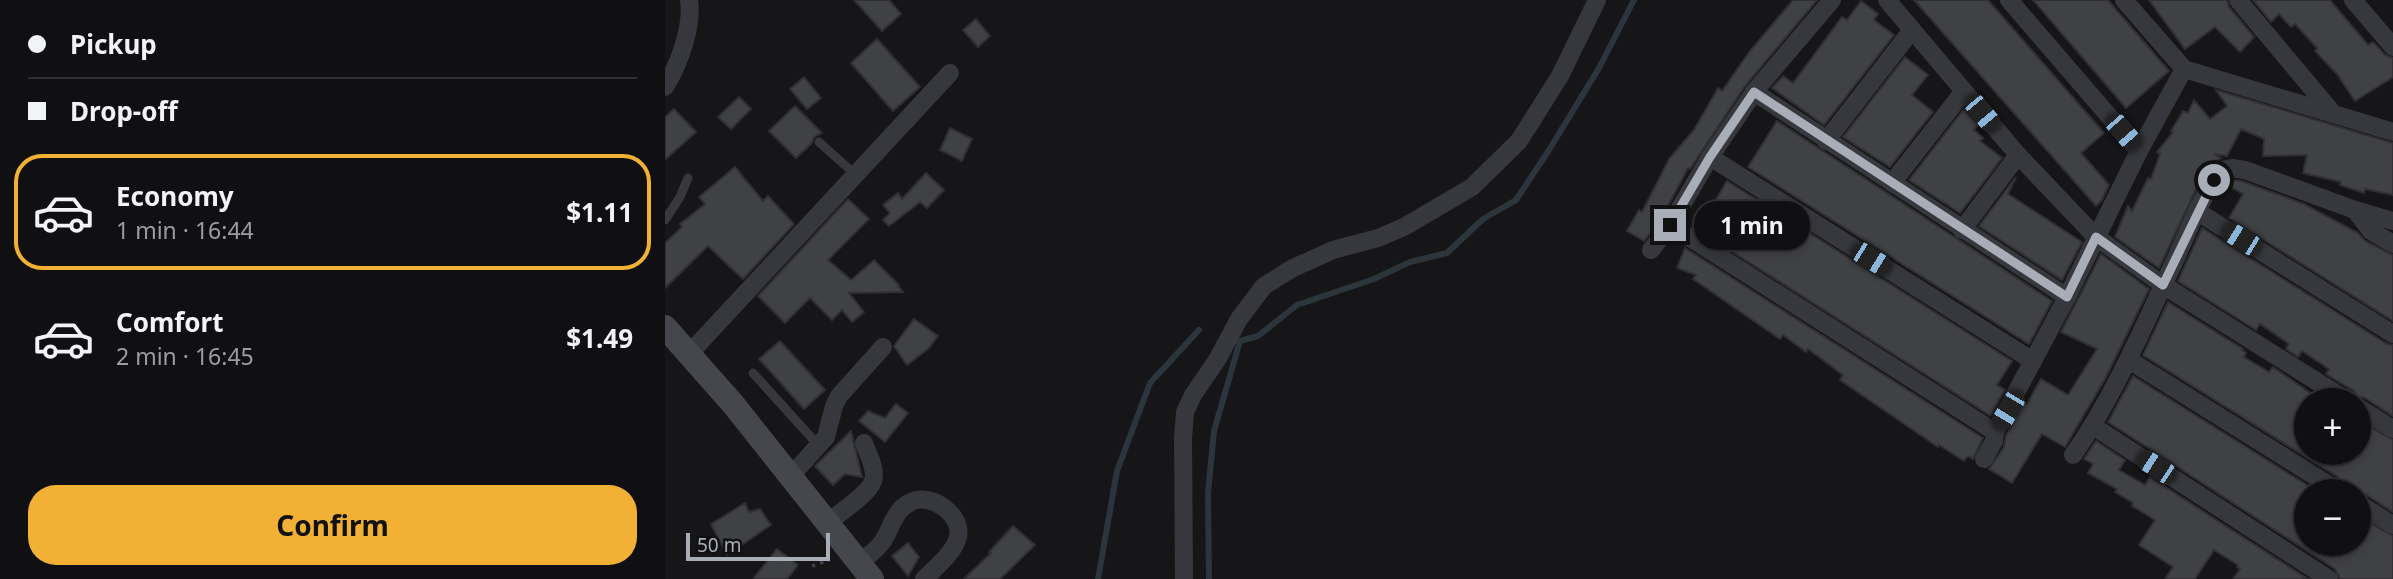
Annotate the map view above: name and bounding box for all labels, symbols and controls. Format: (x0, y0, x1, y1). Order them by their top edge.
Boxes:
text: Pickup (70, 26, 157, 62)
car (1961, 90, 2004, 136)
text: Drop-off (70, 93, 177, 129)
car (2102, 109, 2145, 155)
route start (2198, 164, 2230, 196)
text: Economy (116, 178, 234, 214)
icon: car (32, 181, 95, 244)
text: $1.11 (566, 194, 633, 230)
callout: 1 min (1695, 201, 1810, 250)
route end (1654, 209, 1686, 241)
text: 1 min (1720, 209, 1784, 241)
text: 1 min · 16:44 (116, 214, 254, 246)
car (2218, 219, 2265, 259)
car (1848, 239, 1895, 279)
text: Comfort (116, 304, 224, 340)
icon: car (32, 307, 95, 370)
text: $1.49 (566, 320, 633, 356)
text: 2 min · 16:45 (116, 340, 254, 372)
car (1989, 387, 2028, 433)
map controls (2294, 388, 2371, 556)
button: + (2294, 388, 2371, 465)
car (2133, 447, 2180, 487)
button: − (2294, 479, 2371, 556)
button: Confirm (28, 485, 637, 565)
scale bar (686, 530, 829, 562)
text: 50 m (697, 532, 741, 558)

